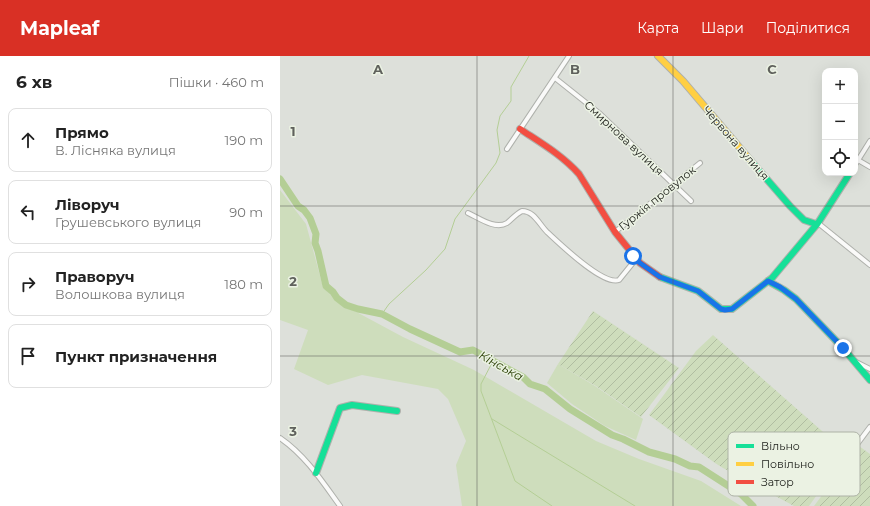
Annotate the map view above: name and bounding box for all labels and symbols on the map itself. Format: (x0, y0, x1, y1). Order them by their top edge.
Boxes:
text: A (372, 61, 384, 77)
text: B (570, 61, 580, 77)
text: C (767, 61, 777, 77)
street label: Смирнова вулиця (581, 98, 667, 178)
street label: Червона вулиця (700, 103, 772, 183)
text: 1 (290, 123, 296, 139)
street label: Гуржія провулок (616, 162, 699, 233)
route start (624, 247, 642, 265)
text: 2 (289, 273, 297, 289)
route end (834, 339, 852, 357)
water label: Кінська (476, 347, 526, 384)
text: 3 (288, 423, 297, 439)
legend (728, 432, 860, 496)
text: Вільно (761, 439, 800, 453)
text: Повільно (761, 457, 814, 471)
text: Затор (761, 475, 794, 489)

